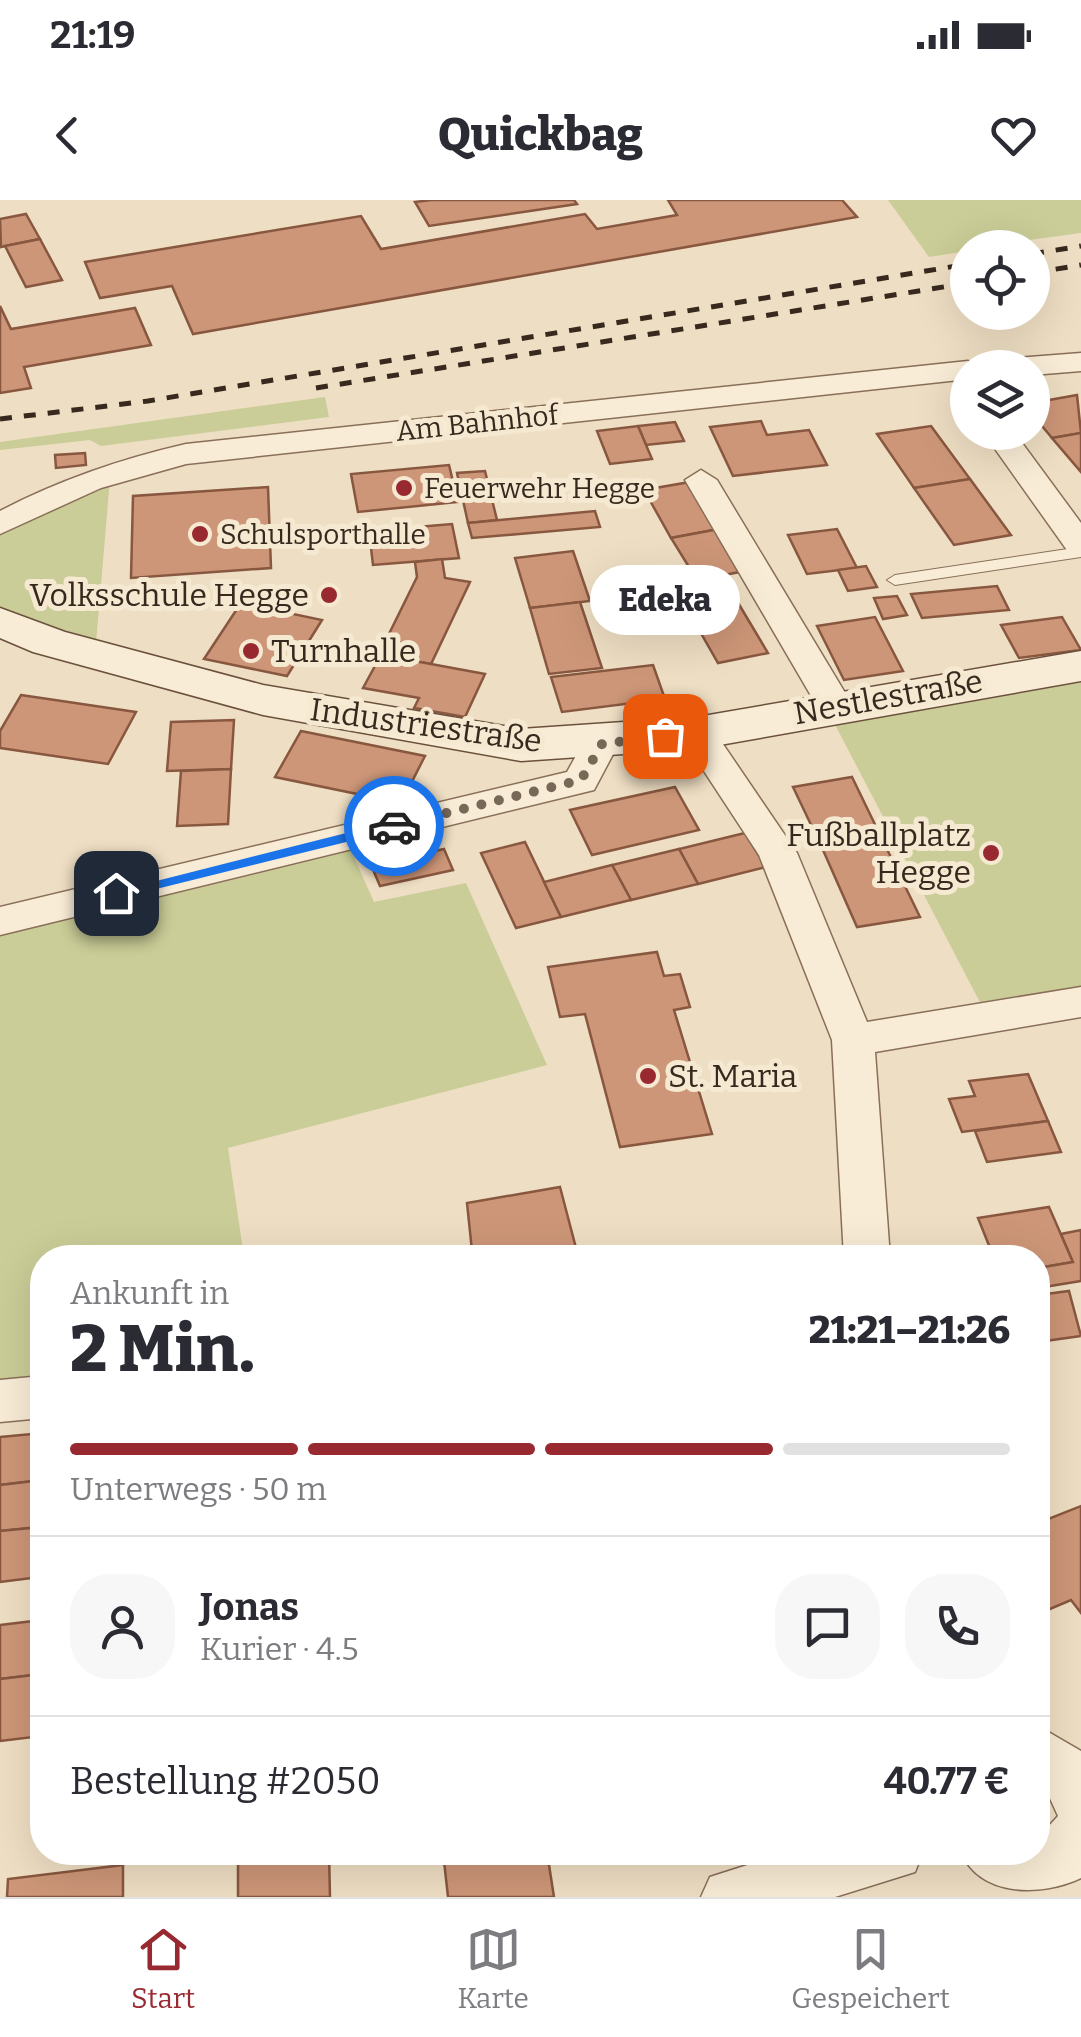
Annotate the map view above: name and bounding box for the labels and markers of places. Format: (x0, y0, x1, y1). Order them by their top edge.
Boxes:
place label: Feuerwehr Hegge (424, 472, 655, 505)
marker: Feuerwehr Hegge (393, 477, 415, 499)
place label: Schulsporthalle (220, 518, 426, 551)
marker: Schulsporthalle (189, 523, 211, 545)
callout: Edeka (590, 566, 740, 636)
place label: Volksschule Hegge (30, 576, 309, 614)
marker: Volksschule Hegge (318, 584, 340, 606)
place label: Turnhalle (271, 632, 416, 670)
marker: Turnhalle (240, 640, 262, 662)
pin (623, 694, 708, 779)
place label: Fußballplatz Hegge (786, 816, 971, 891)
marker: Fußballplatz Hegge (980, 842, 1002, 864)
pin (74, 851, 159, 936)
place label: St. Maria (668, 1057, 797, 1095)
marker: St. Maria (637, 1065, 659, 1087)

